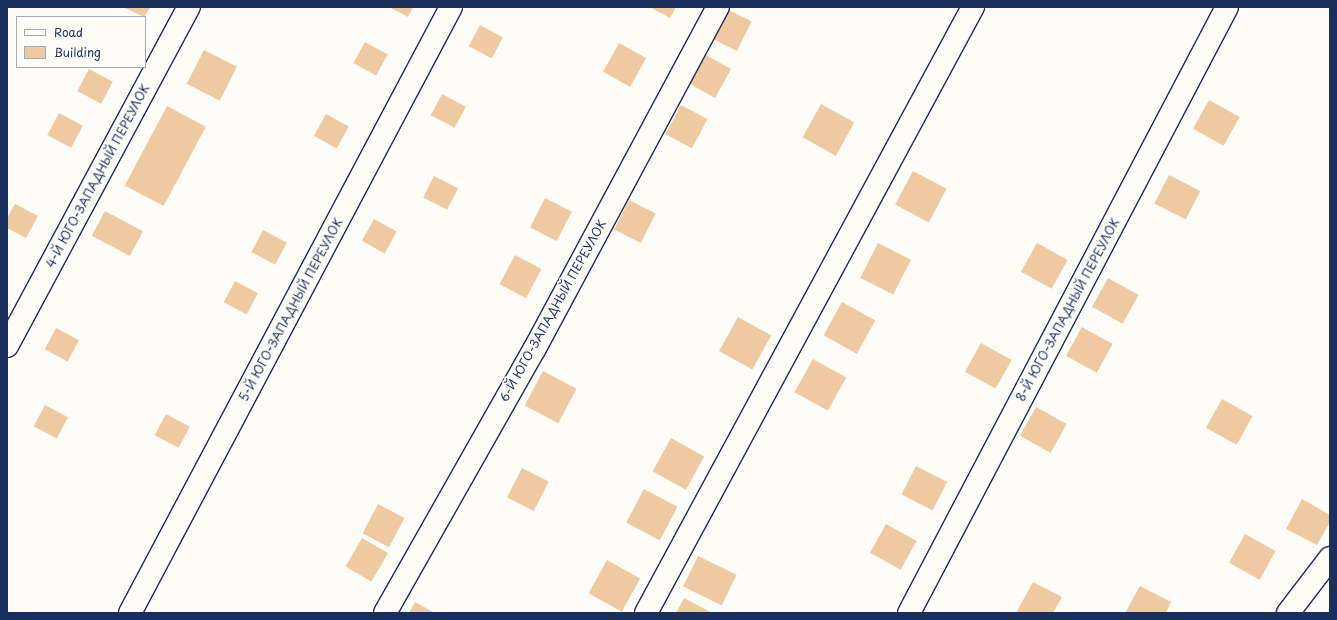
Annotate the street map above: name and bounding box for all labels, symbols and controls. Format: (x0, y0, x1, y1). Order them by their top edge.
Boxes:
legend (16, 16, 146, 68)
text: Road (54, 23, 83, 41)
text: Building (54, 43, 101, 61)
street label: 4-Й ЮГО-ЗАПАДНЫЙ ПЕРЕУЛОК (43, 82, 153, 270)
street label: 5-Й ЮГО-ЗАПАДНЫЙ ПЕРЕУЛОК (236, 216, 346, 404)
street label: 8-Й ЮГО-ЗАПАДНЫЙ ПЕРЕУЛОК (1013, 216, 1123, 404)
street label: 6-Й ЮГО-ЗАПАДНЫЙ ПЕРЕУЛОК (497, 217, 609, 405)

